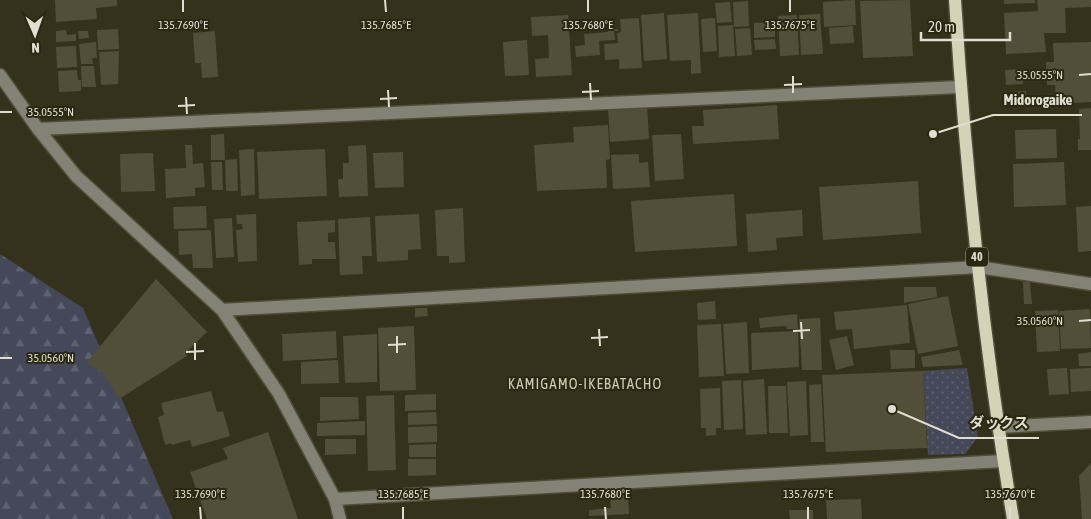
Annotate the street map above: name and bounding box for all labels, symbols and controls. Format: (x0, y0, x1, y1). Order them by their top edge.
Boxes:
north arrow (10, 10, 60, 60)
scale bar (921, 10, 1010, 42)
text: 135.7690°E (158, 18, 208, 32)
text: 135.7685°E (361, 18, 411, 32)
text: 135.7680°E (563, 18, 613, 32)
text: 135.7675°E (765, 18, 815, 32)
text: 20 m (928, 18, 955, 35)
text: N (31, 40, 40, 56)
text: 35.0555°N (1017, 68, 1063, 82)
callout: Midorogaike (993, 85, 1082, 115)
text: Midorogaike (1004, 91, 1073, 108)
text: 35.0555°N (28, 105, 74, 119)
road number: 40 (966, 248, 988, 266)
text: 35.0560°N (1017, 314, 1063, 328)
text: 35.0560°N (28, 351, 74, 365)
district label: KAMIGAMO-IKEBATACHO (508, 375, 662, 392)
callout: ダックス (959, 408, 1039, 438)
text: ダックス (969, 414, 1029, 431)
text: 135.7690°E (175, 487, 225, 501)
text: 135.7685°E (378, 487, 428, 501)
text: 135.7680°E (580, 487, 630, 501)
text: 135.7675°E (783, 487, 833, 501)
text: 135.7670°E (985, 487, 1035, 501)

